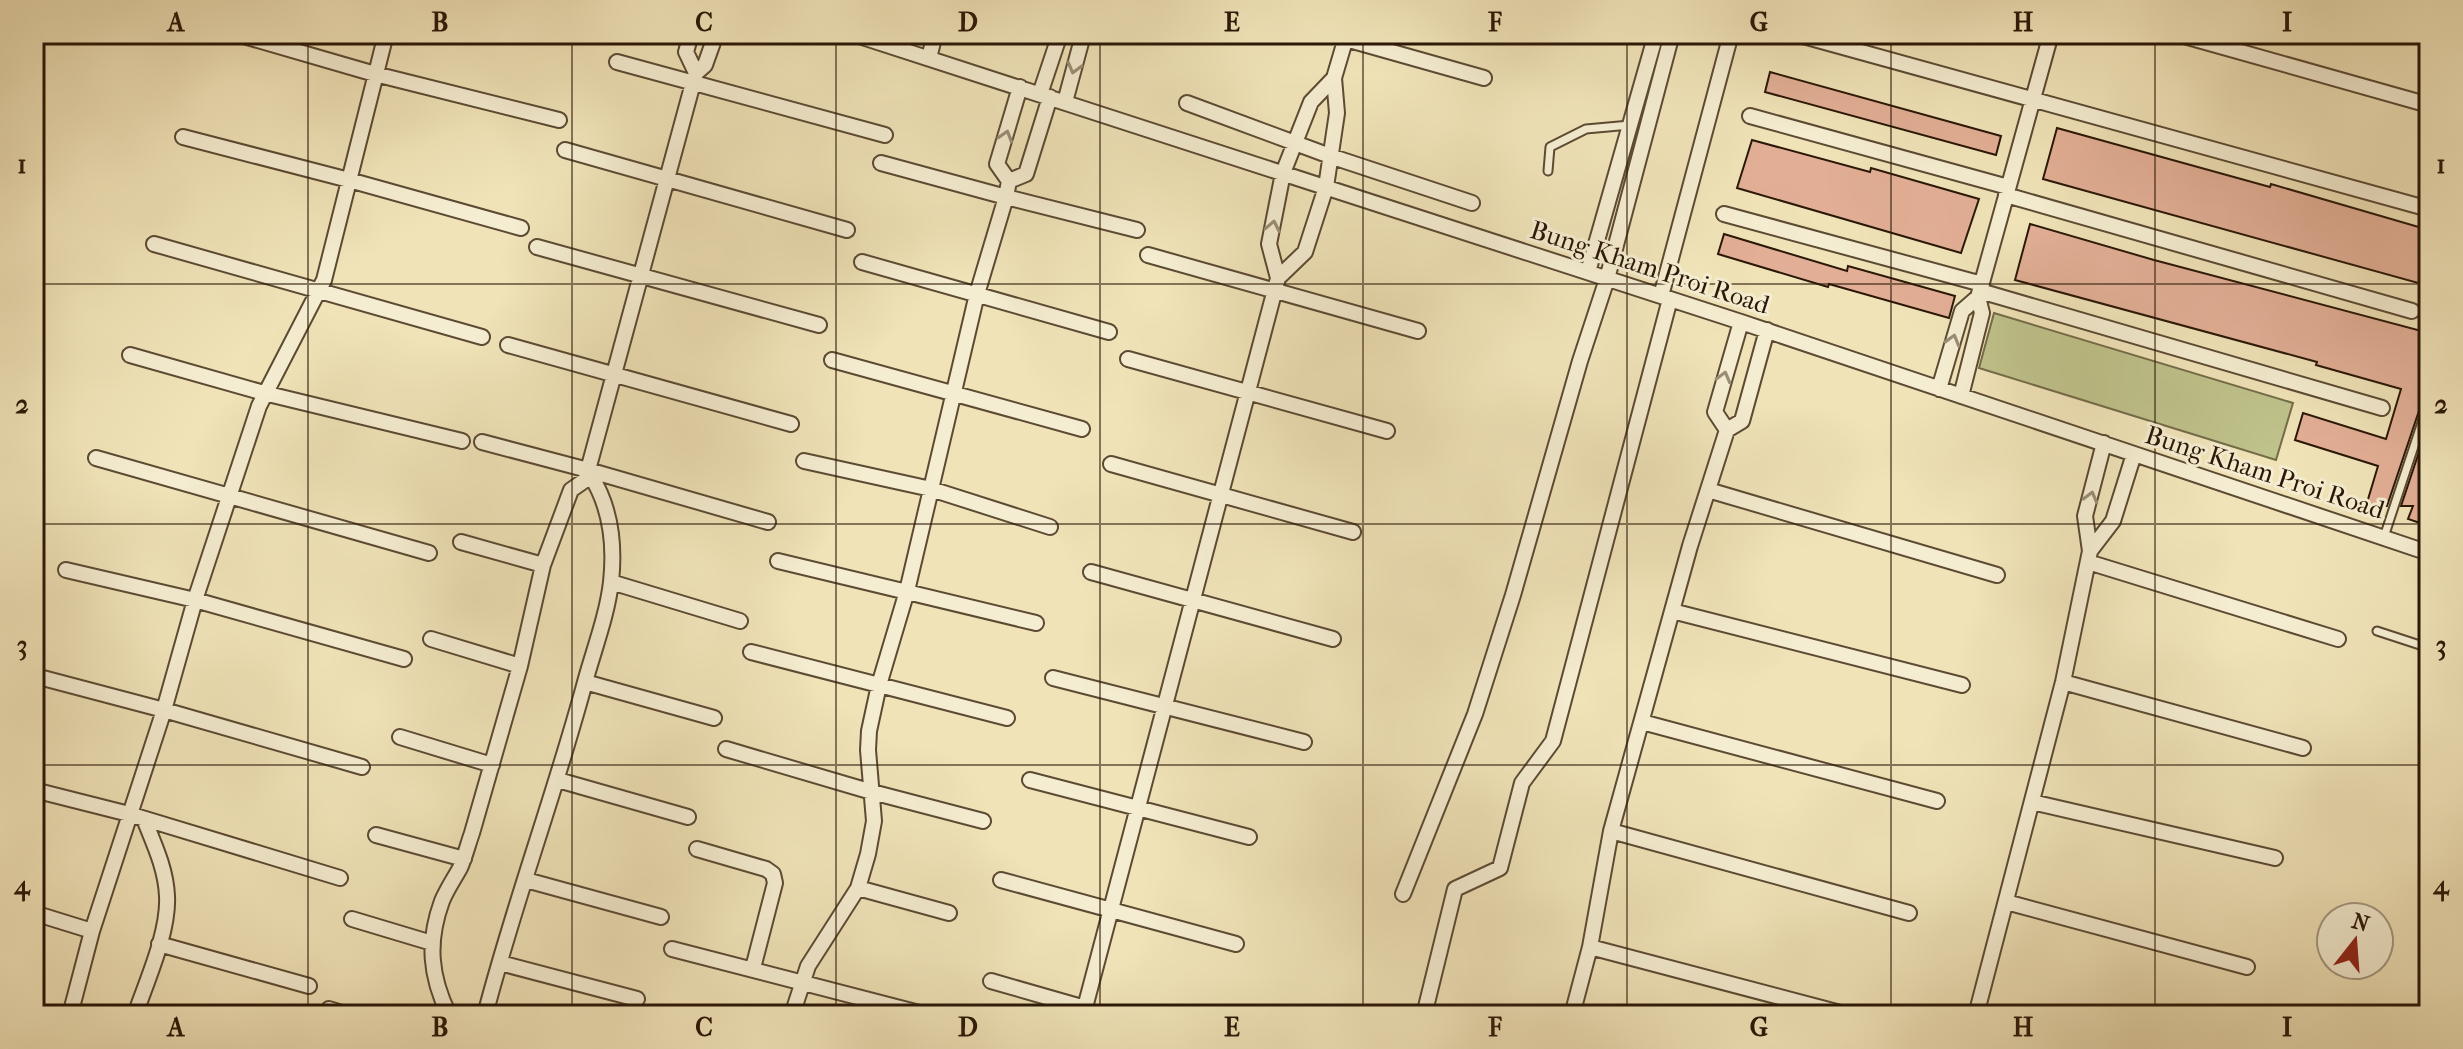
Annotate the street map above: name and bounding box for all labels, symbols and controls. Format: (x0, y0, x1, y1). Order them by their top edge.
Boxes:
text: A (166, 7, 186, 38)
text: B (432, 7, 449, 38)
text: C (695, 7, 713, 38)
text: D (958, 7, 978, 38)
text: E (1224, 7, 1240, 38)
text: F (1487, 7, 1502, 38)
text: G (1750, 7, 1768, 38)
text: H (2013, 7, 2034, 38)
text: I (2282, 7, 2292, 38)
one-way arrow (1067, 60, 1083, 74)
one-way arrow (997, 129, 1013, 143)
text: 1 (17, 149, 27, 180)
text: 1 (2436, 149, 2446, 180)
street label: Bung Kham Proi Road (1526, 214, 1774, 321)
one-way arrow (1263, 219, 1280, 233)
one-way arrow (1944, 333, 1960, 347)
one-way arrow (1715, 371, 1732, 385)
text: 2 (15, 389, 29, 420)
text: 2 (2434, 389, 2448, 420)
street label: Bung Kham Proi Road (2141, 419, 2389, 526)
one-way arrow (2082, 490, 2098, 504)
text: 3 (17, 630, 27, 661)
text: 3 (2436, 630, 2446, 661)
text: 4 (13, 870, 31, 902)
text: 4 (2432, 870, 2450, 902)
north arrow (2315, 901, 2395, 981)
text: N (2349, 908, 2373, 938)
text: A (166, 1012, 186, 1043)
text: B (432, 1012, 449, 1043)
text: C (695, 1012, 713, 1043)
text: D (958, 1012, 978, 1043)
text: E (1224, 1012, 1240, 1043)
text: F (1487, 1012, 1502, 1043)
text: G (1750, 1012, 1768, 1043)
text: H (2013, 1012, 2034, 1043)
text: I (2282, 1012, 2292, 1043)

